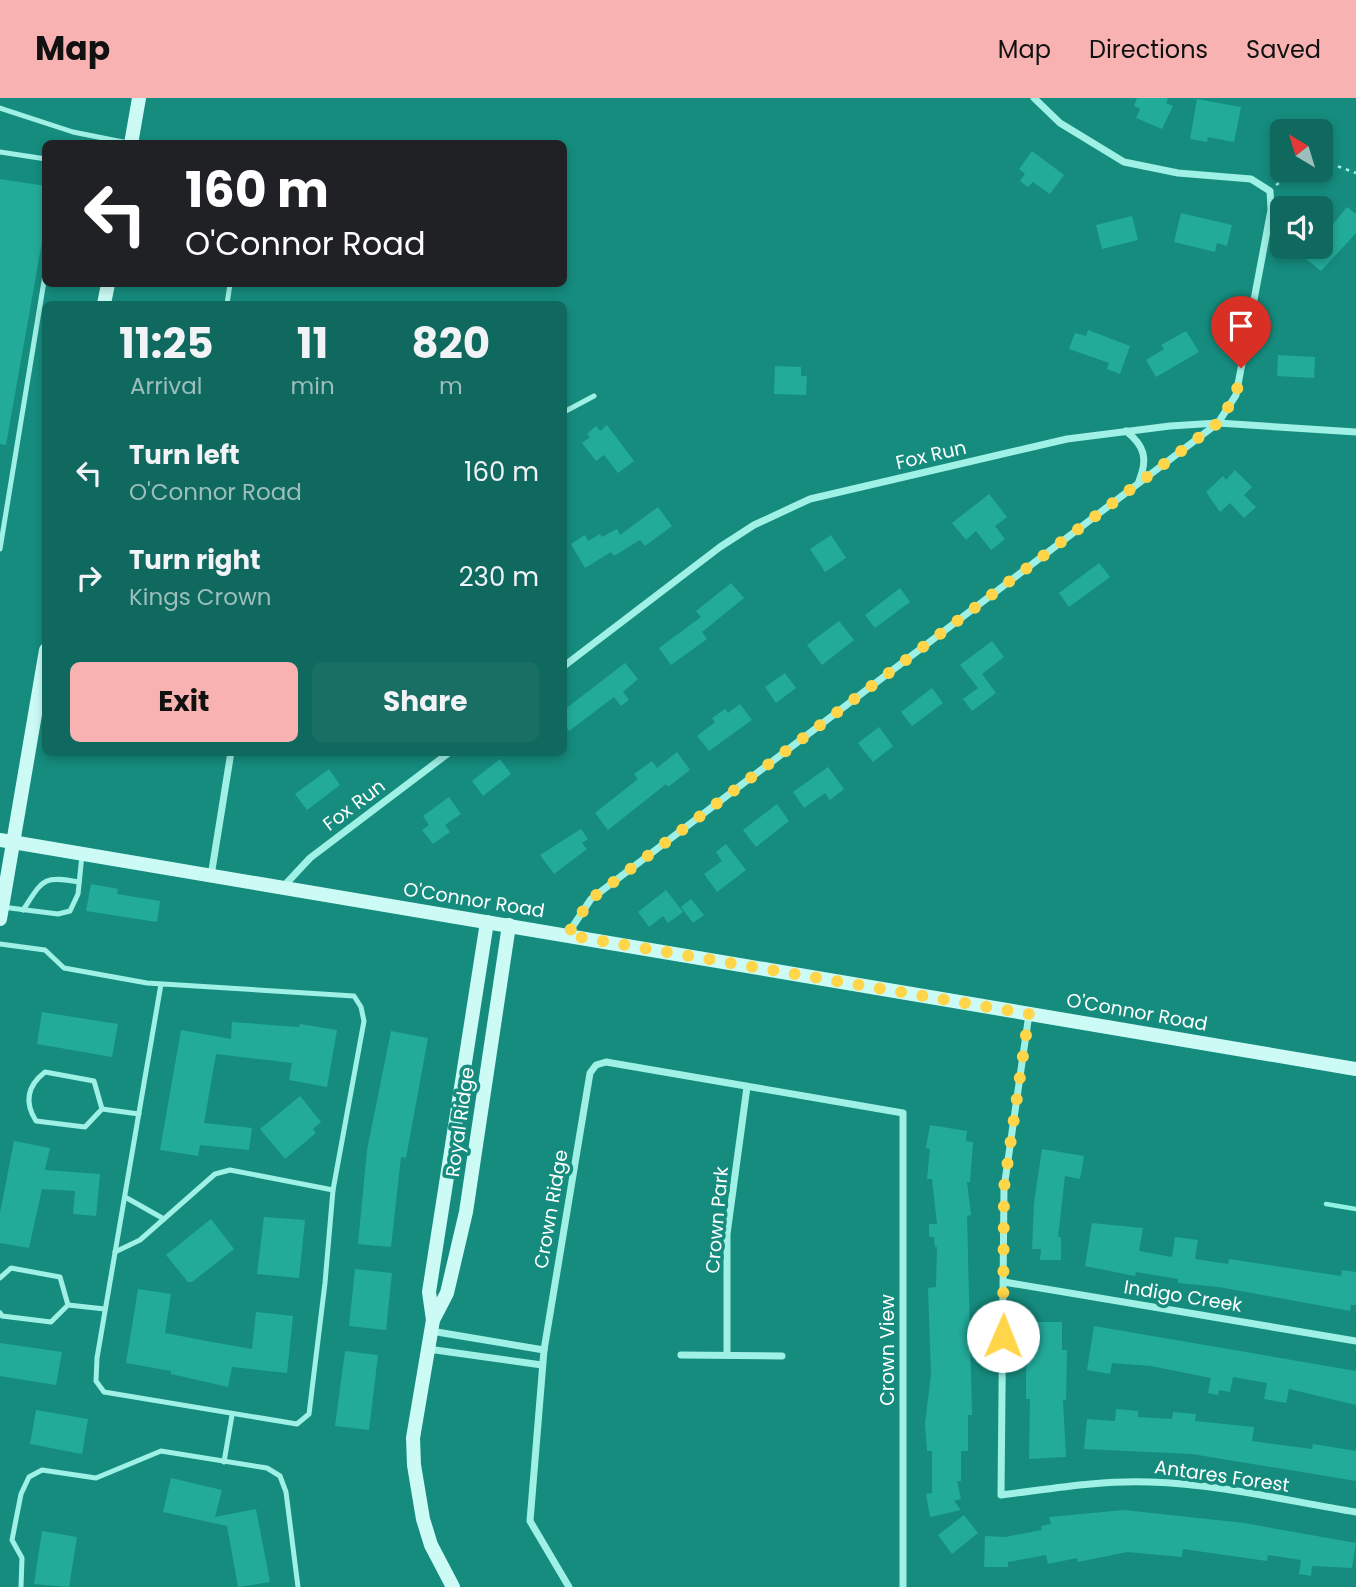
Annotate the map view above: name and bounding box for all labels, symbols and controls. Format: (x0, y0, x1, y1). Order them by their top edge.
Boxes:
text: Map (35, 25, 110, 72)
text: Map (998, 33, 1051, 66)
text: Directions (1089, 33, 1208, 66)
text: Saved (1246, 33, 1321, 66)
north arrow (1270, 119, 1334, 182)
map controls (1270, 119, 1333, 259)
text: 160 m (185, 156, 329, 224)
icon: left (70, 168, 161, 259)
button: sound (1270, 196, 1333, 259)
text: O'Connor Road (185, 221, 426, 266)
pin (1211, 296, 1271, 368)
icon: arrive (1222, 307, 1260, 345)
text: 11:25 (119, 314, 214, 373)
text: 11 (297, 314, 328, 373)
text: 820 (412, 314, 490, 373)
text: Arrival (130, 370, 202, 402)
text: min (291, 370, 335, 402)
text: m (439, 370, 463, 402)
street label: Fox Run (893, 434, 969, 476)
text: Turn left (129, 437, 240, 473)
icon: left (70, 454, 108, 492)
text: 160 m (464, 454, 539, 490)
text: O'Connor Road (129, 476, 302, 508)
text: Turn right (129, 542, 261, 578)
icon: right (70, 559, 108, 597)
text: 230 m (459, 559, 539, 595)
text: Kings Crown (129, 581, 272, 613)
button: Exit (70, 662, 298, 742)
button: Share (312, 662, 539, 742)
street label: Fox Run (317, 773, 391, 837)
street label: O'Connor Road (401, 875, 547, 925)
street label: O'Connor Road (1064, 986, 1210, 1038)
street label: Royal Ridge (439, 1065, 481, 1179)
street label: Crown Ridge (527, 1147, 575, 1271)
street label: Crown Park (699, 1165, 735, 1275)
street label: Indigo Creek (1122, 1273, 1244, 1319)
street label: Crown View (874, 1294, 901, 1406)
position arrow (966, 1299, 1040, 1373)
street label: Antares Forest (1153, 1453, 1291, 1499)

